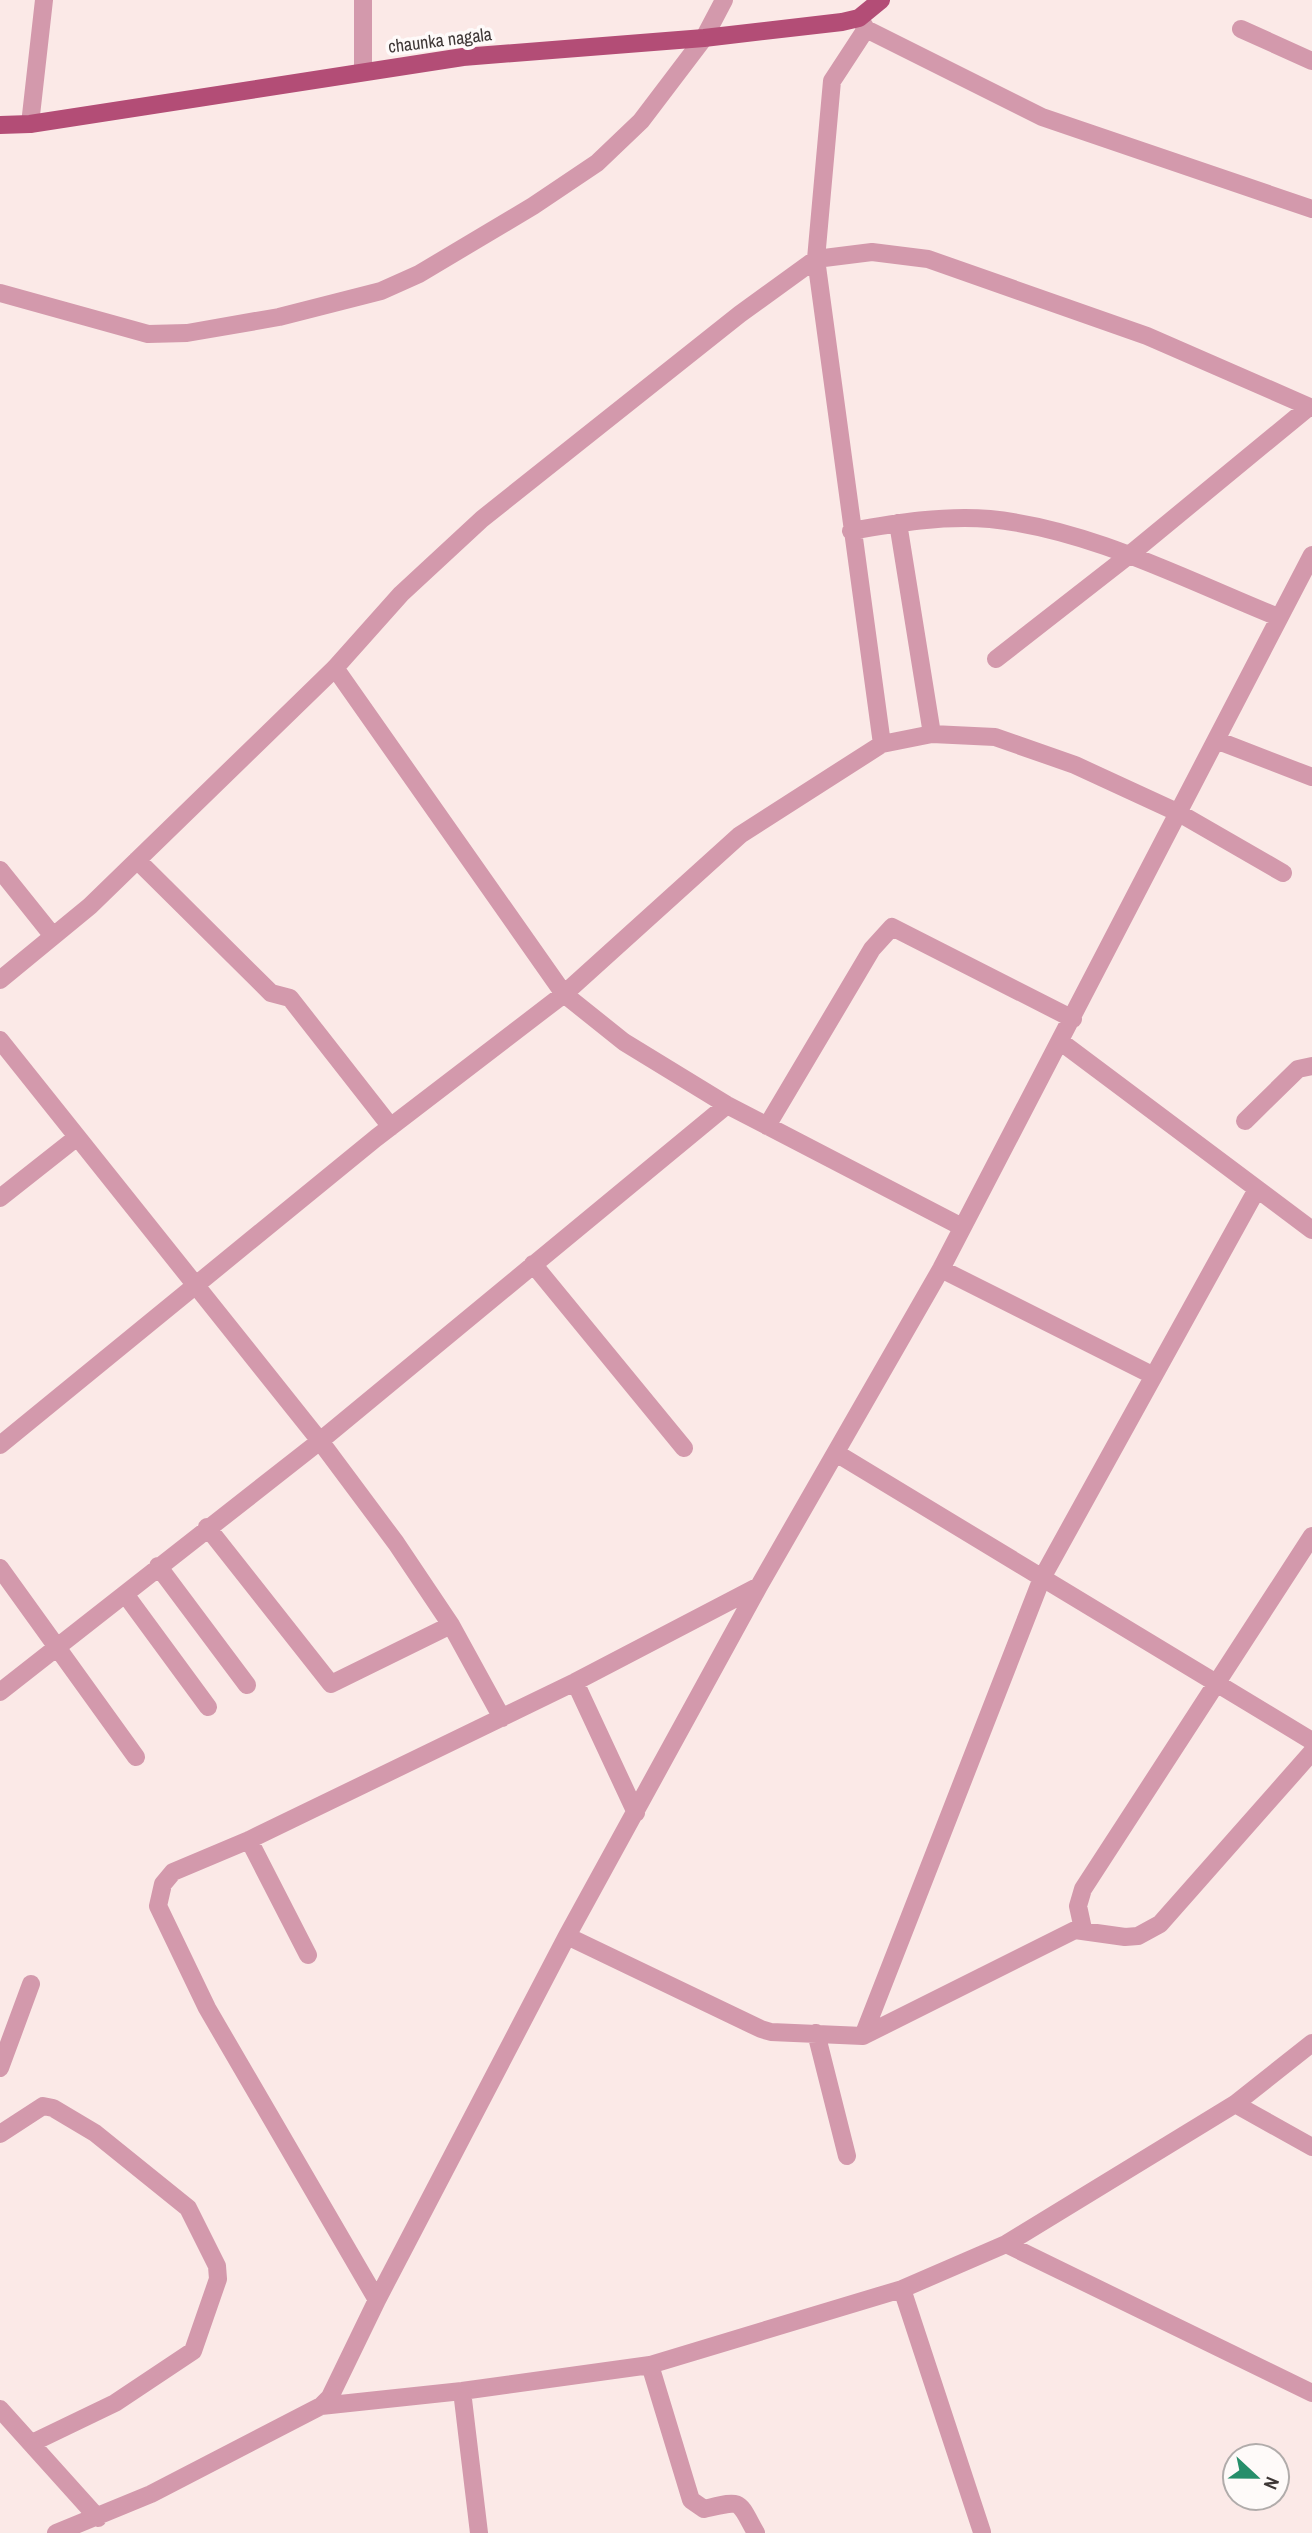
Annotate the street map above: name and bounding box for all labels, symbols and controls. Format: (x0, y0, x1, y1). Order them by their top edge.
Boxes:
street label: chaunka nagala (387, 21, 493, 59)
north arrow (1221, 2442, 1291, 2512)
text: N (1258, 2473, 1286, 2493)

